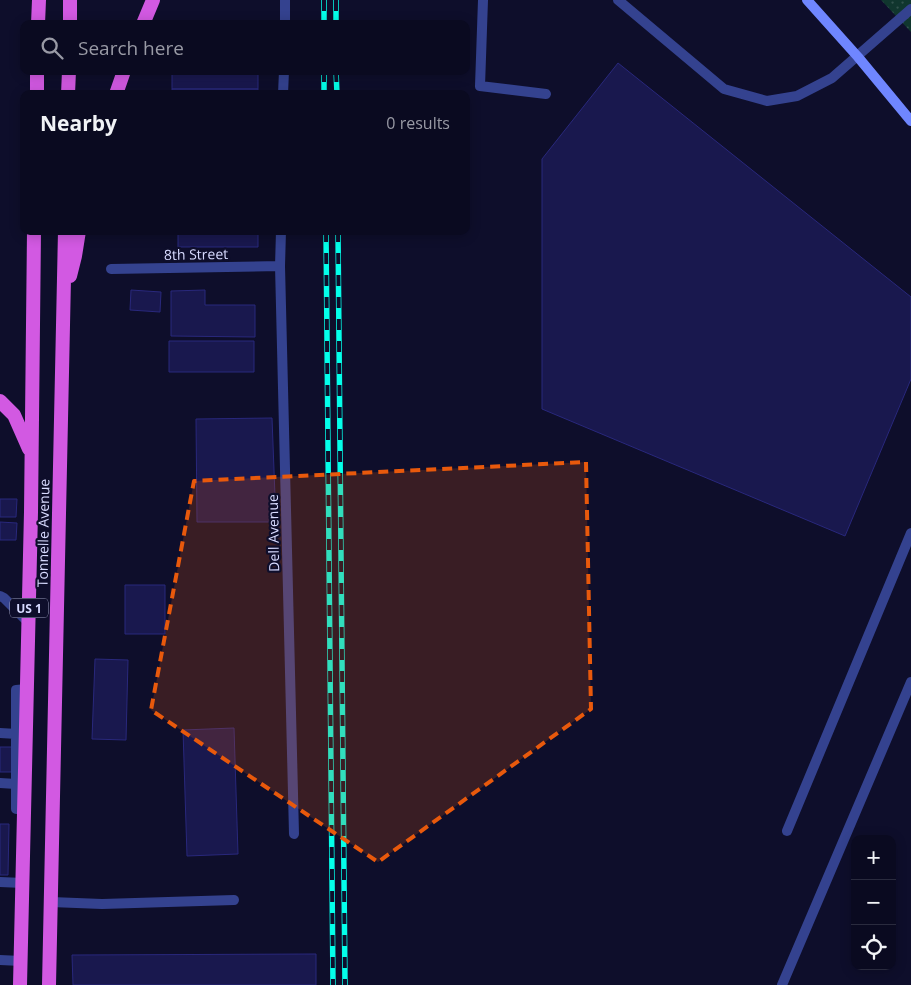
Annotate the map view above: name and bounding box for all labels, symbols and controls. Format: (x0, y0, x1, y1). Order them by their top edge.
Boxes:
search box (20, 20, 470, 75)
icon: search (38, 34, 66, 62)
text: Search here (78, 35, 184, 61)
text: Nearby (40, 109, 117, 137)
text: 0 results (386, 112, 450, 134)
street label: 8th Street (164, 244, 228, 264)
street label: Tonnelle Avenue (33, 478, 53, 587)
street label: Dell Avenue (263, 494, 283, 572)
road number: US 1 (10, 598, 48, 618)
map controls (851, 835, 896, 970)
button: + (851, 835, 896, 880)
button: − (851, 880, 896, 925)
button: locate (851, 925, 896, 970)

